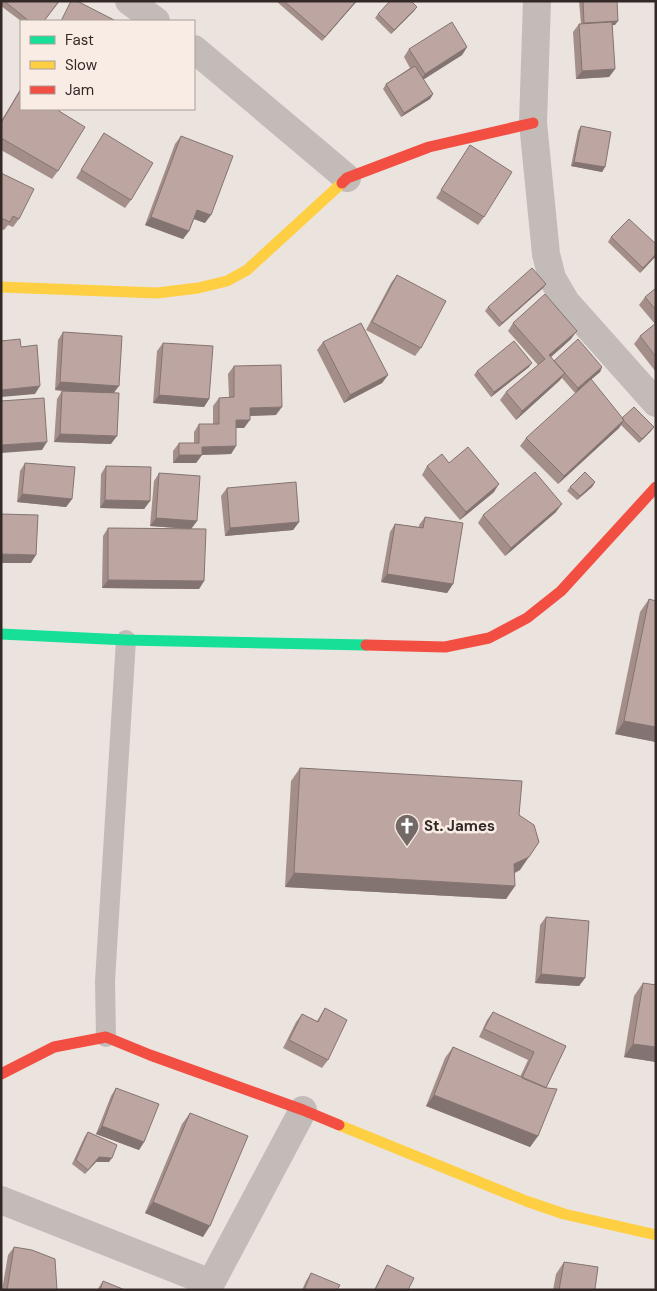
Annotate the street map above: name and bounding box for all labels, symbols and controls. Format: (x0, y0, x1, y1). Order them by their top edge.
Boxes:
legend (20, 20, 195, 110)
text: Fast (65, 30, 94, 50)
text: Slow (65, 55, 98, 75)
text: Jam (65, 80, 94, 100)
church icon: St. James (394, 813, 420, 847)
place label: St. James (424, 816, 495, 836)

